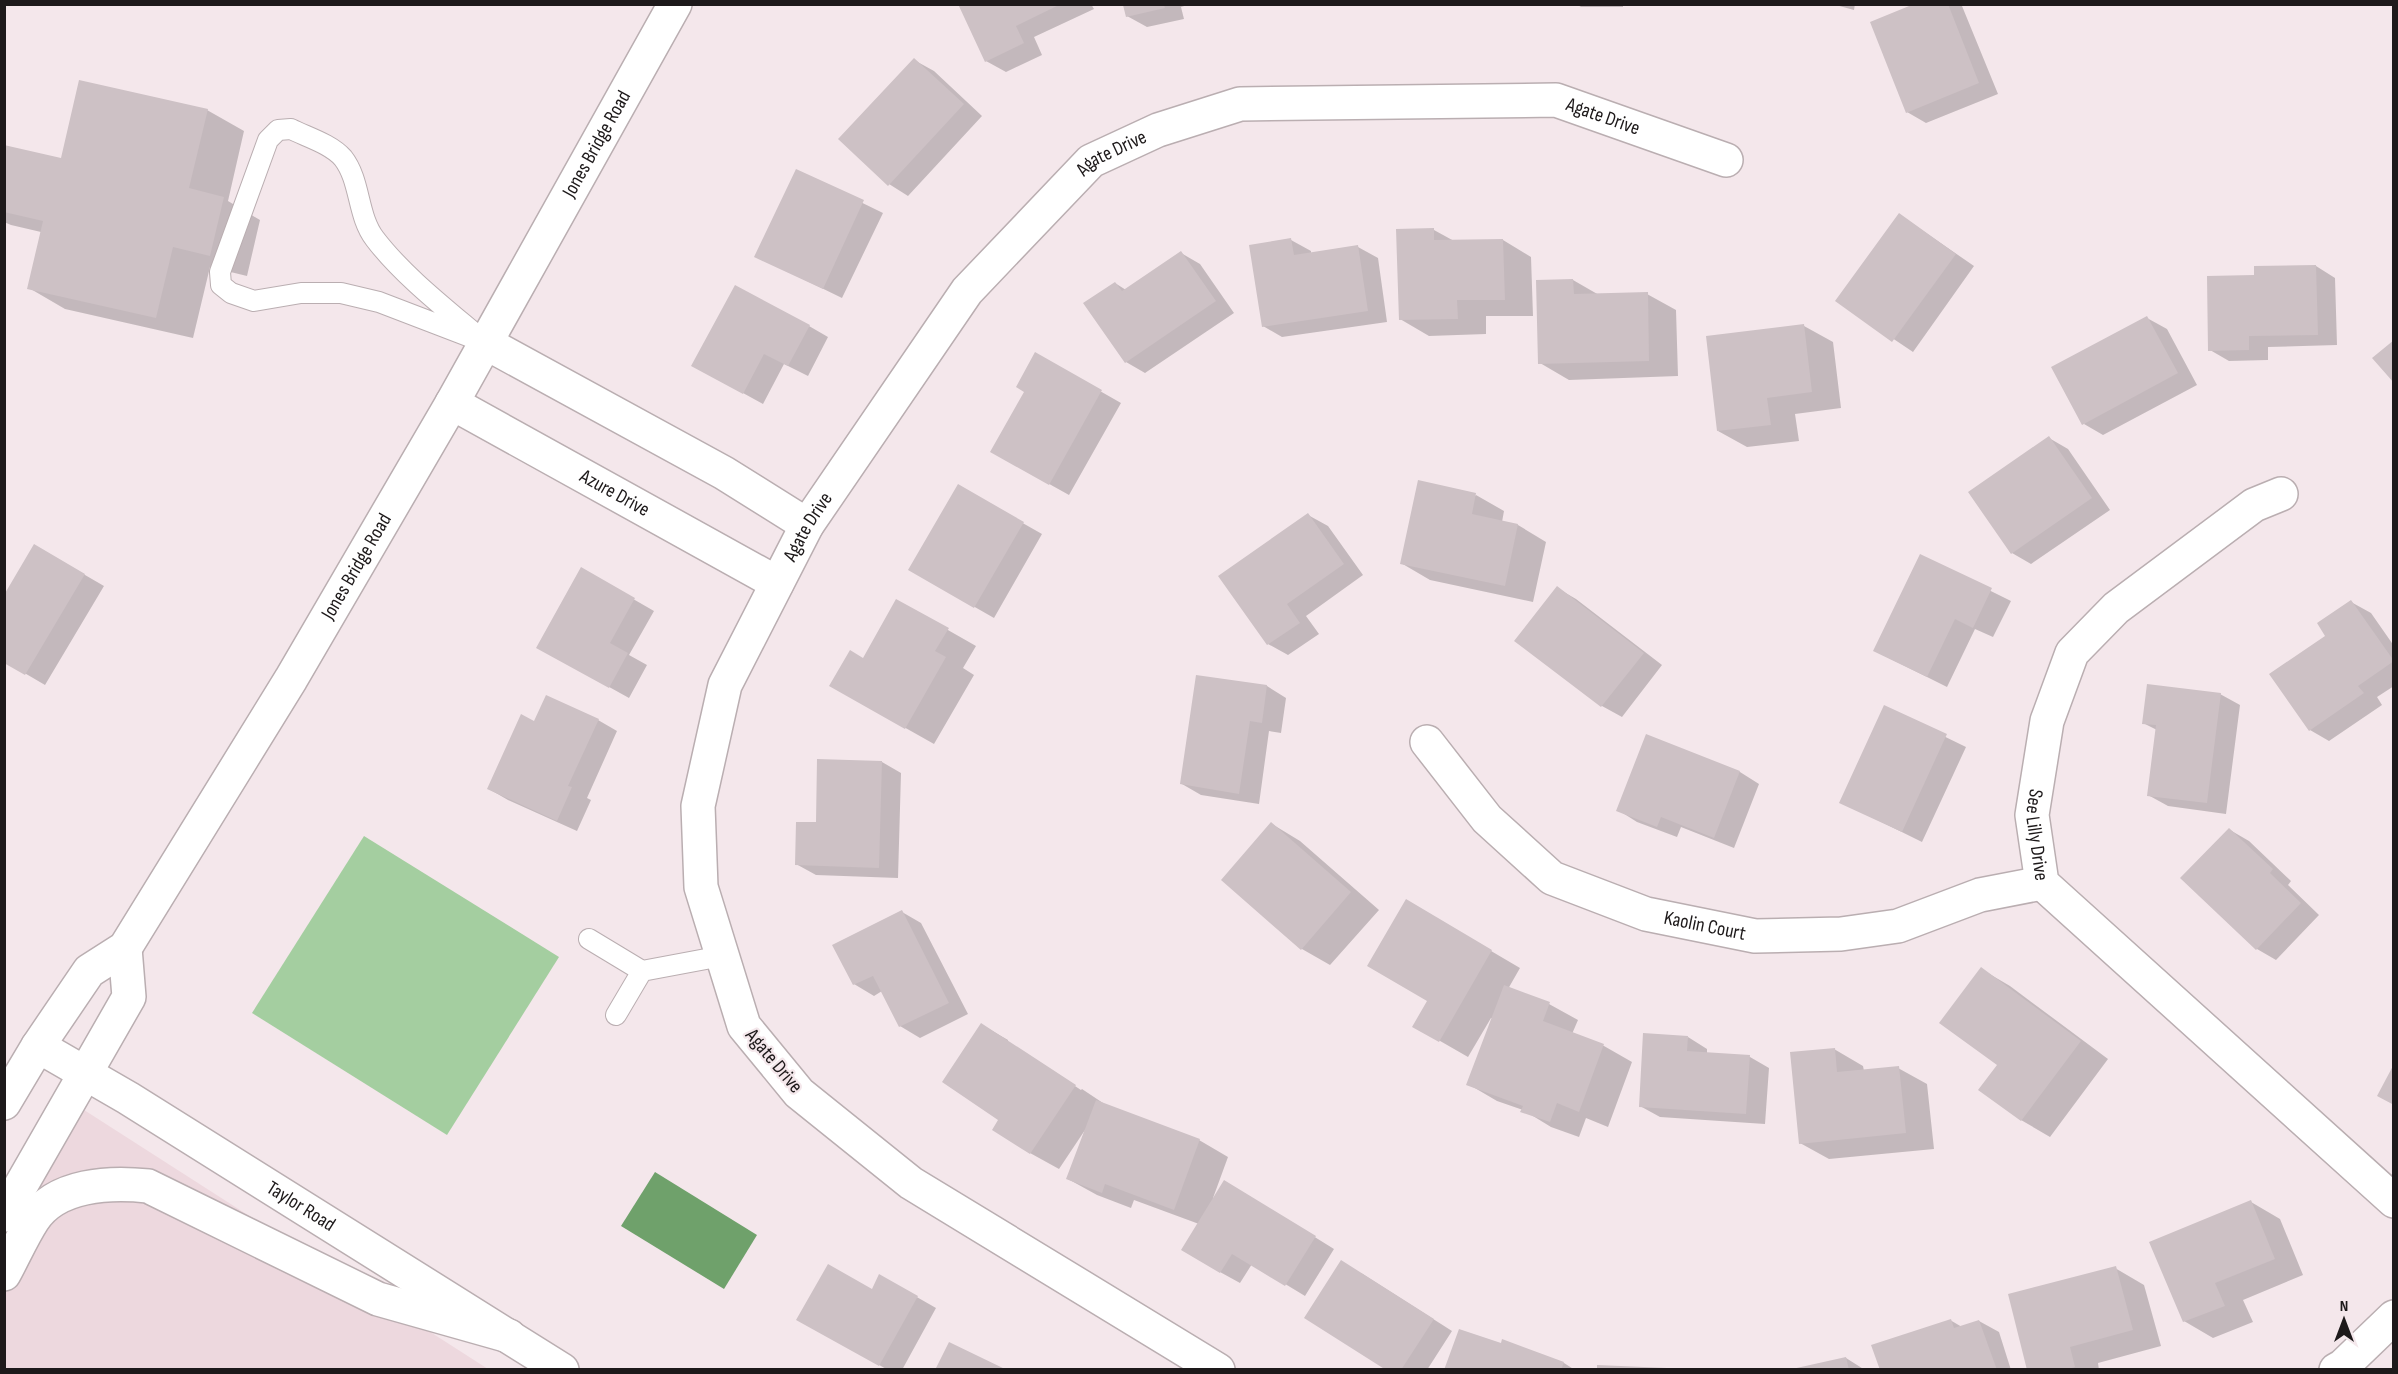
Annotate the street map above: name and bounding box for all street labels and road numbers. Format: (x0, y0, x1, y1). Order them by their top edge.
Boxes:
street label: Jones Bridge Road (557, 86, 636, 203)
street label: Agate Drive (1562, 92, 1643, 141)
street label: Agate Drive (1070, 125, 1150, 182)
street label: Azure Drive (575, 464, 654, 522)
street label: Agate Drive (778, 488, 838, 566)
street label: Jones Bridge Road (316, 509, 397, 625)
street label: See Lilly Drive (2020, 787, 2054, 882)
street label: Kaolin Court (1662, 906, 1748, 946)
street label: Agate Drive (740, 1023, 808, 1098)
street label: Taylor Road (262, 1176, 340, 1237)

